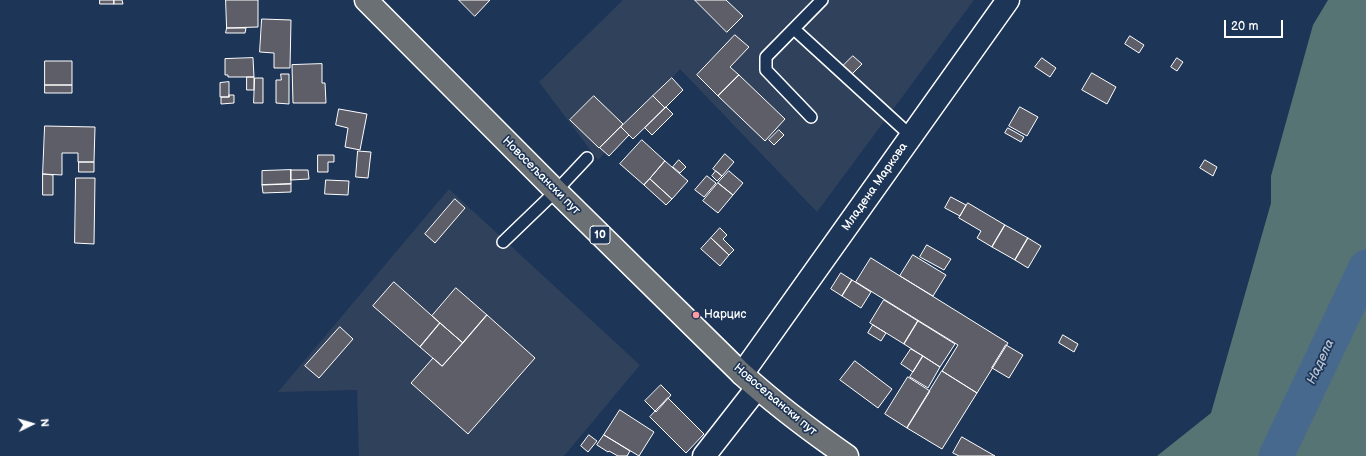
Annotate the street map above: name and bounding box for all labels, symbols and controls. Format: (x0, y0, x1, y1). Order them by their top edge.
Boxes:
scale bar (1226, 12, 1285, 38)
text: 20 m (1231, 19, 1258, 34)
street label: Новосељански пут (499, 134, 583, 218)
street label: Младена Маркова (839, 140, 911, 234)
road number: 10 (590, 226, 610, 244)
place label: Нарцис (704, 308, 746, 322)
marker: Нарцис (691, 310, 701, 320)
water label: Надела (1304, 337, 1338, 387)
street label: Новосељански пут (730, 361, 820, 439)
north arrow (12, 404, 52, 444)
text: N (38, 418, 51, 428)

